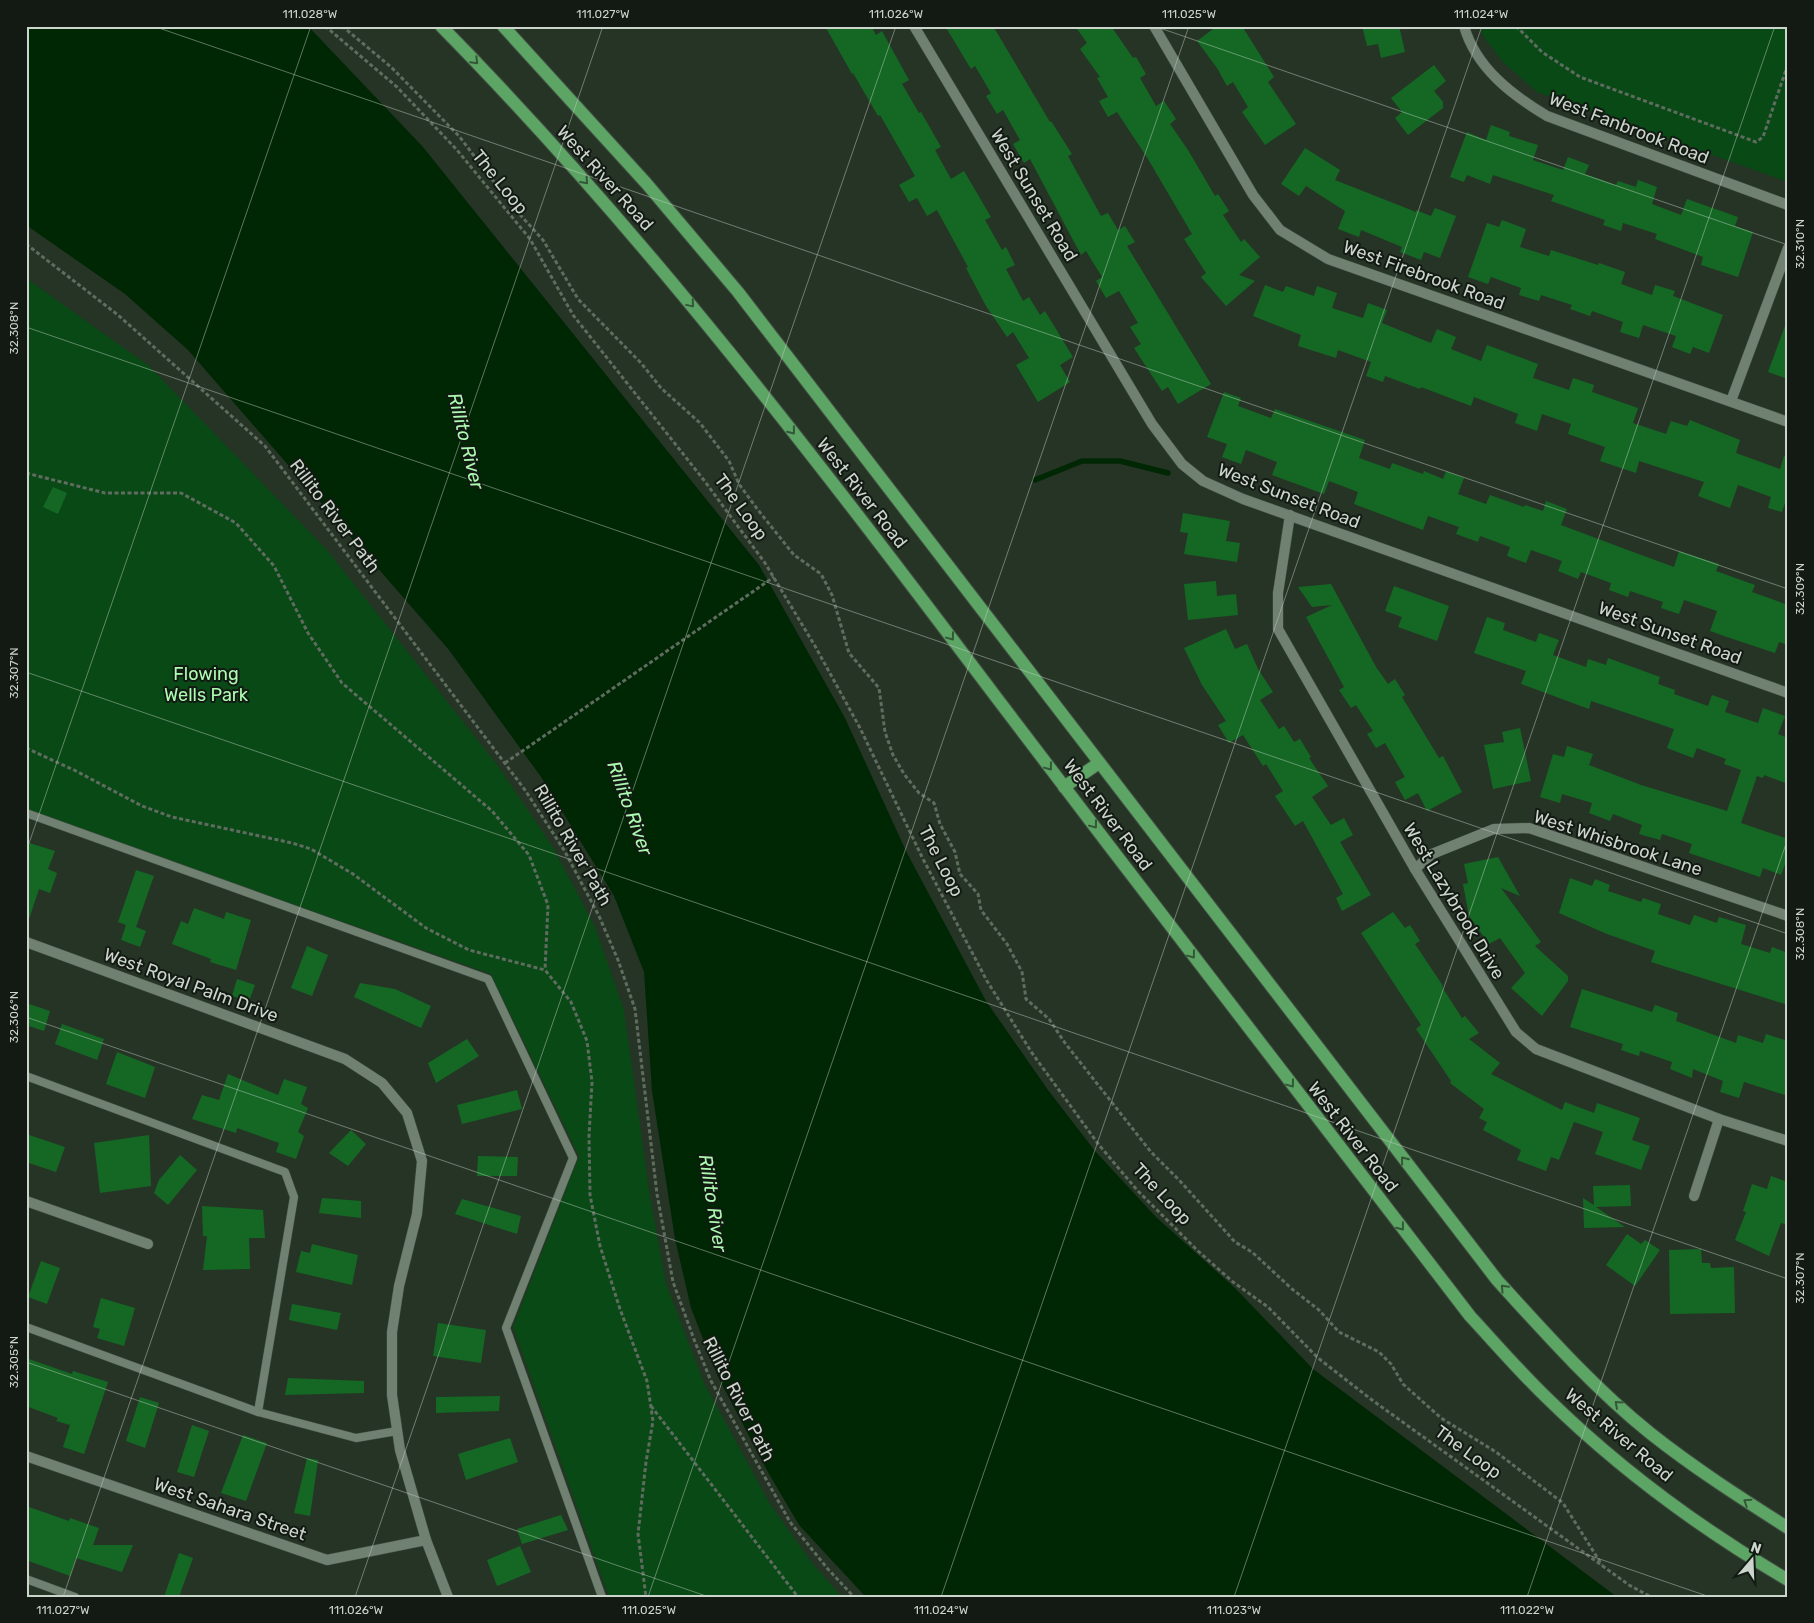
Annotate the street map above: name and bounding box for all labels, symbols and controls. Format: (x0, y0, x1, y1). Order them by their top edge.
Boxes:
text: 111.028°W (283, 7, 338, 21)
text: 111.027°W (576, 7, 630, 21)
text: 111.026°W (869, 7, 924, 21)
text: 111.025°W (1162, 7, 1217, 21)
text: 111.024°W (1454, 7, 1509, 21)
one-way arrow (469, 55, 478, 64)
street label: West Fanbrook Road (1546, 87, 1712, 169)
street label: West River Road (552, 121, 658, 235)
street label: West Sunset Road (986, 125, 1082, 265)
street label: The Loop (467, 145, 533, 219)
one-way arrow (579, 175, 588, 184)
text: 32.310°N (1793, 219, 1807, 269)
street label: West Firebrook Road (1340, 235, 1508, 315)
one-way arrow (685, 298, 693, 307)
text: 32.308°N (7, 302, 21, 354)
water label: Rillito River (443, 390, 489, 492)
one-way arrow (786, 425, 794, 434)
street label: West River Road (812, 433, 912, 553)
street label: Rillito River Path (285, 455, 385, 577)
street label: West Sunset Road (1215, 459, 1363, 533)
street label: The Loop (710, 469, 772, 545)
text: 32.309°N (1793, 563, 1807, 615)
street label: West Sunset Road (1595, 597, 1745, 669)
one-way arrow (945, 631, 954, 641)
text: 32.307°N (7, 647, 21, 699)
park label: Flowing Wells Park (164, 663, 249, 706)
street label: West River Road (1059, 755, 1157, 875)
water label: Rillito River (602, 758, 658, 859)
one-way arrow (1044, 761, 1052, 770)
street label: Rillito River Path (529, 780, 617, 910)
street label: West Whisbrook Lane (1531, 805, 1705, 881)
street label: West Lazybrook Drive (1399, 819, 1509, 983)
one-way arrow (1088, 820, 1097, 829)
street label: The Loop (914, 822, 968, 900)
text: 32.308°N (1793, 908, 1807, 960)
street label: West Royal Palm Drive (101, 943, 281, 1027)
one-way arrow (1187, 949, 1195, 958)
text: 32.306°N (7, 991, 21, 1043)
street label: West River Road (1303, 1077, 1403, 1197)
one-way arrow (1285, 1078, 1293, 1087)
water label: Rillito River (694, 1152, 732, 1254)
one-way arrow (1401, 1157, 1409, 1166)
street label: The Loop (1128, 1158, 1196, 1230)
one-way arrow (1395, 1221, 1403, 1230)
text: 32.307°N (1793, 1252, 1807, 1304)
one-way arrow (1501, 1285, 1510, 1294)
street label: Rillito River Path (698, 1333, 780, 1465)
text: 32.305°N (7, 1336, 21, 1388)
street label: West River Road (1561, 1383, 1677, 1487)
one-way arrow (1614, 1400, 1623, 1409)
street label: The Loop (1430, 1421, 1506, 1483)
street label: West Sahara Street (151, 1473, 309, 1545)
one-way arrow (1743, 1499, 1753, 1508)
north arrow (1726, 1536, 1776, 1586)
text: N (1749, 1539, 1764, 1558)
text: 111.027°W (36, 1603, 90, 1617)
text: 111.026°W (329, 1603, 384, 1617)
text: 111.025°W (622, 1603, 677, 1617)
text: 111.024°W (914, 1603, 969, 1617)
text: 111.023°W (1207, 1603, 1262, 1617)
text: 111.022°W (1500, 1603, 1554, 1617)

